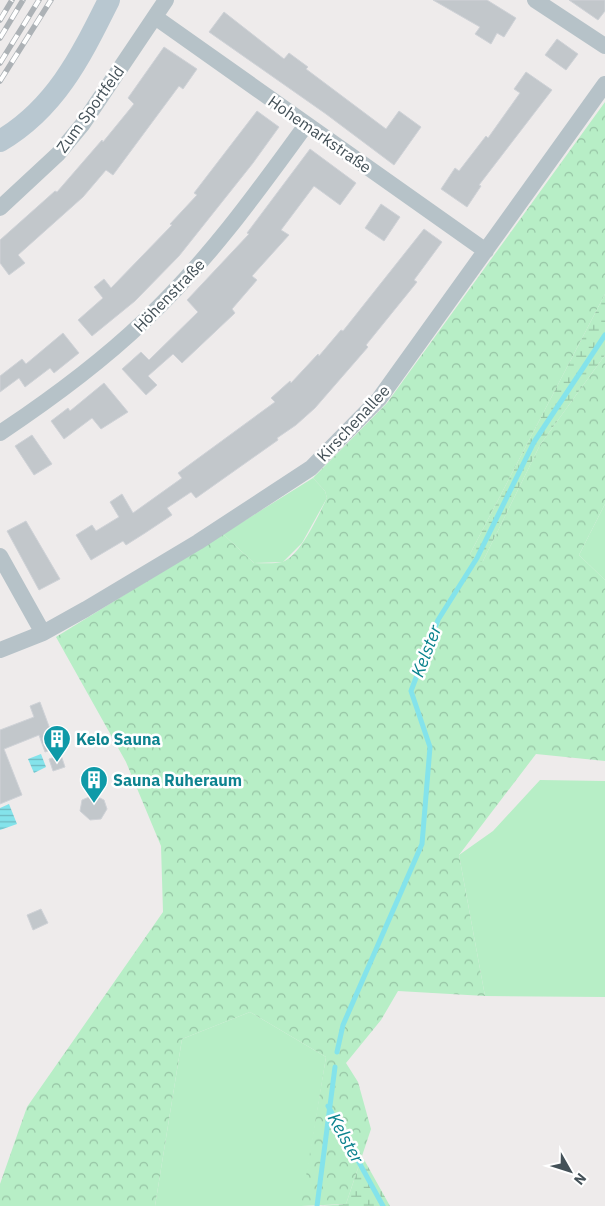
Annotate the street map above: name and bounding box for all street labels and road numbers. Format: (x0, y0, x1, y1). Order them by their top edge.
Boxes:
street label: Zum Sportfeld (52, 62, 128, 156)
street label: Hohemarkstraße (265, 91, 376, 177)
street label: Höhenstraße (129, 254, 209, 336)
street label: Kirschenallee (312, 380, 394, 465)

